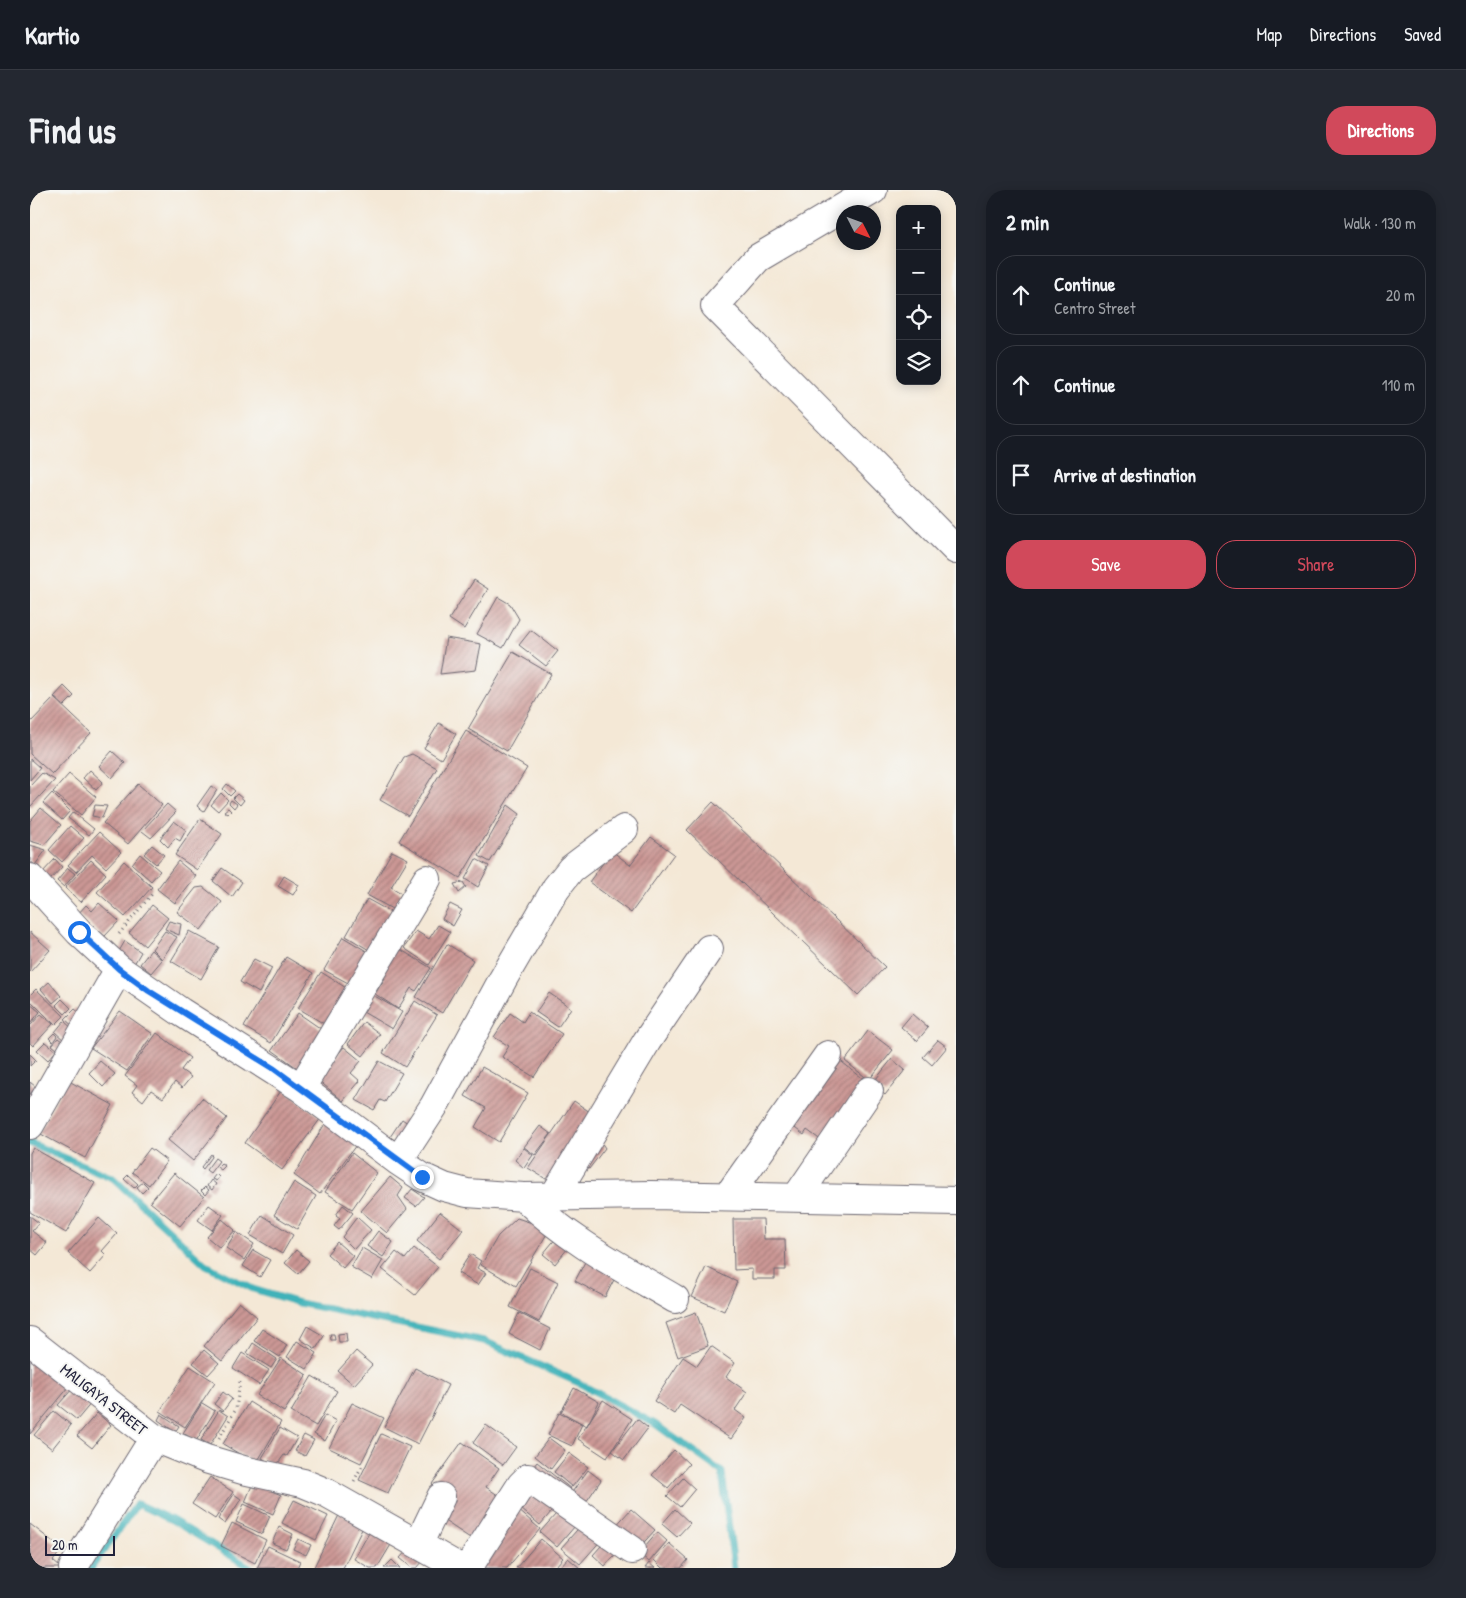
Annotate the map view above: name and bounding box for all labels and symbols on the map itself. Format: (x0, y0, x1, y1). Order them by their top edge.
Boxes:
north arrow (836, 205, 881, 250)
route start (68, 921, 91, 944)
route end (411, 1166, 434, 1189)
street label: MALIGAYA STREET (56, 1358, 152, 1440)
scale bar (45, 1533, 115, 1556)

